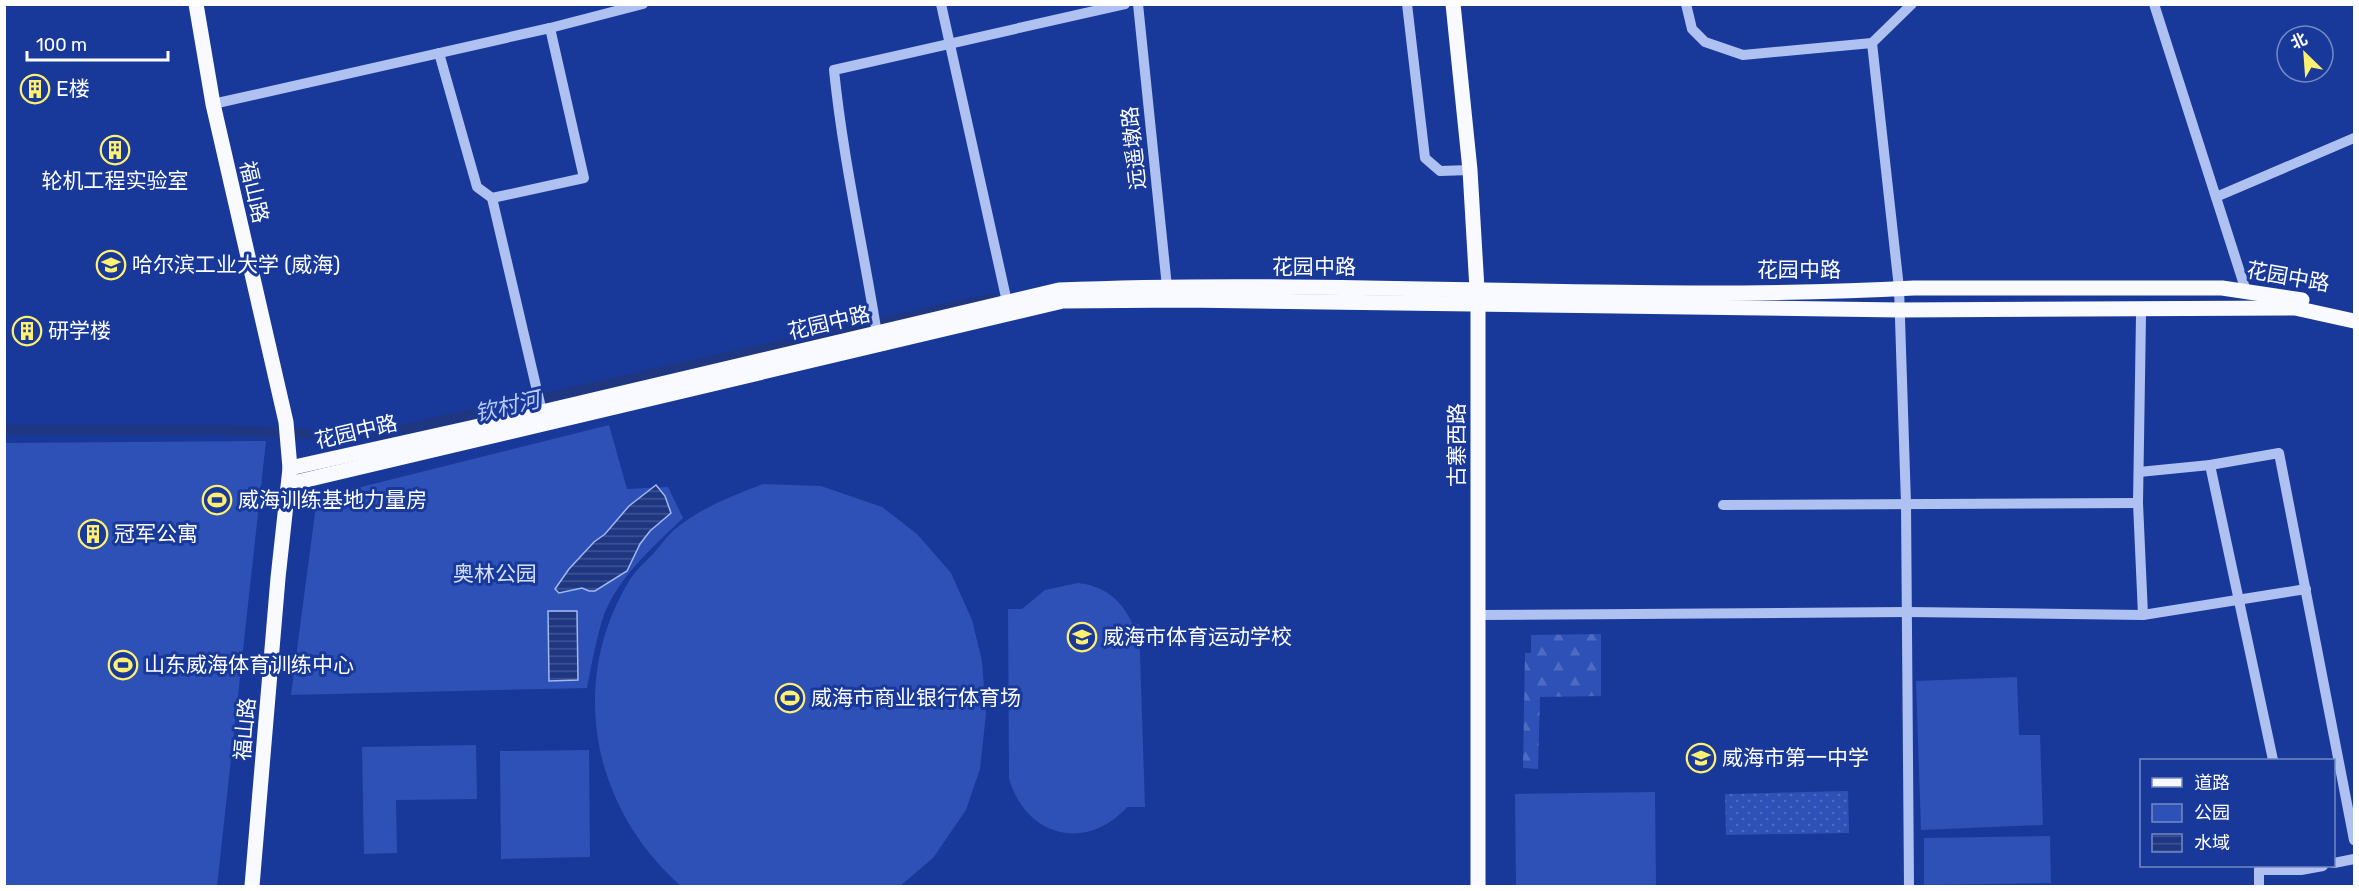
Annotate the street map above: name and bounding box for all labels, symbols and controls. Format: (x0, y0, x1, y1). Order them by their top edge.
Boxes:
scale bar (27, 24, 168, 62)
north arrow (2275, 24, 2335, 84)
text: 北 (2288, 29, 2310, 53)
text: 100 m (36, 34, 87, 56)
building icon: E楼 (19, 73, 51, 105)
place label: E楼 (56, 76, 90, 101)
street label: 远遥墩路 (1117, 105, 1150, 191)
building icon: 轮机工程实验室 (99, 134, 131, 166)
street label: 福山路 (235, 158, 274, 225)
place label: 轮机工程实验室 (42, 168, 189, 193)
school or university icon: 哈尔滨工业大学 (威海) (95, 249, 127, 281)
place label: 哈尔滨工业大学 (威海) (132, 252, 340, 277)
street label: 花园中路 (1272, 254, 1356, 279)
street label: 花园中路 (1757, 257, 1841, 282)
street label: 花园中路 (2245, 257, 2332, 296)
street label: 花园中路 (785, 301, 873, 344)
building icon: 研学楼 (11, 315, 43, 347)
place label: 研学楼 (48, 318, 111, 343)
water label: 钦村河 (472, 385, 546, 427)
street label: 古寨西路 (1444, 403, 1469, 487)
street label: 花园中路 (312, 410, 400, 453)
sports icon: 威海训练基地力量房 (201, 484, 233, 516)
place label: 威海训练基地力量房 (238, 487, 427, 512)
building icon: 冠军公寓 (77, 518, 109, 550)
place label: 冠军公寓 (114, 521, 198, 546)
park label: 奥林公园 (453, 561, 537, 586)
school or university icon: 威海市体育运动学校 (1066, 621, 1098, 653)
place label: 威海市体育运动学校 (1103, 624, 1292, 649)
sports icon: 山东威海体育训练中心 (107, 649, 139, 681)
place label: 山东威海体育训练中心 (144, 652, 354, 677)
sports icon: 威海市商业银行体育场 (774, 682, 806, 714)
place label: 威海市商业银行体育场 (811, 685, 1021, 710)
street label: 福山路 (229, 696, 260, 761)
school or university icon: 威海市第一中学 (1685, 742, 1717, 774)
place label: 威海市第一中学 (1722, 745, 1869, 770)
legend (2140, 759, 2335, 867)
text: 道路 (2194, 772, 2230, 794)
text: 公园 (2194, 802, 2230, 824)
text: 水域 (2194, 832, 2230, 854)

